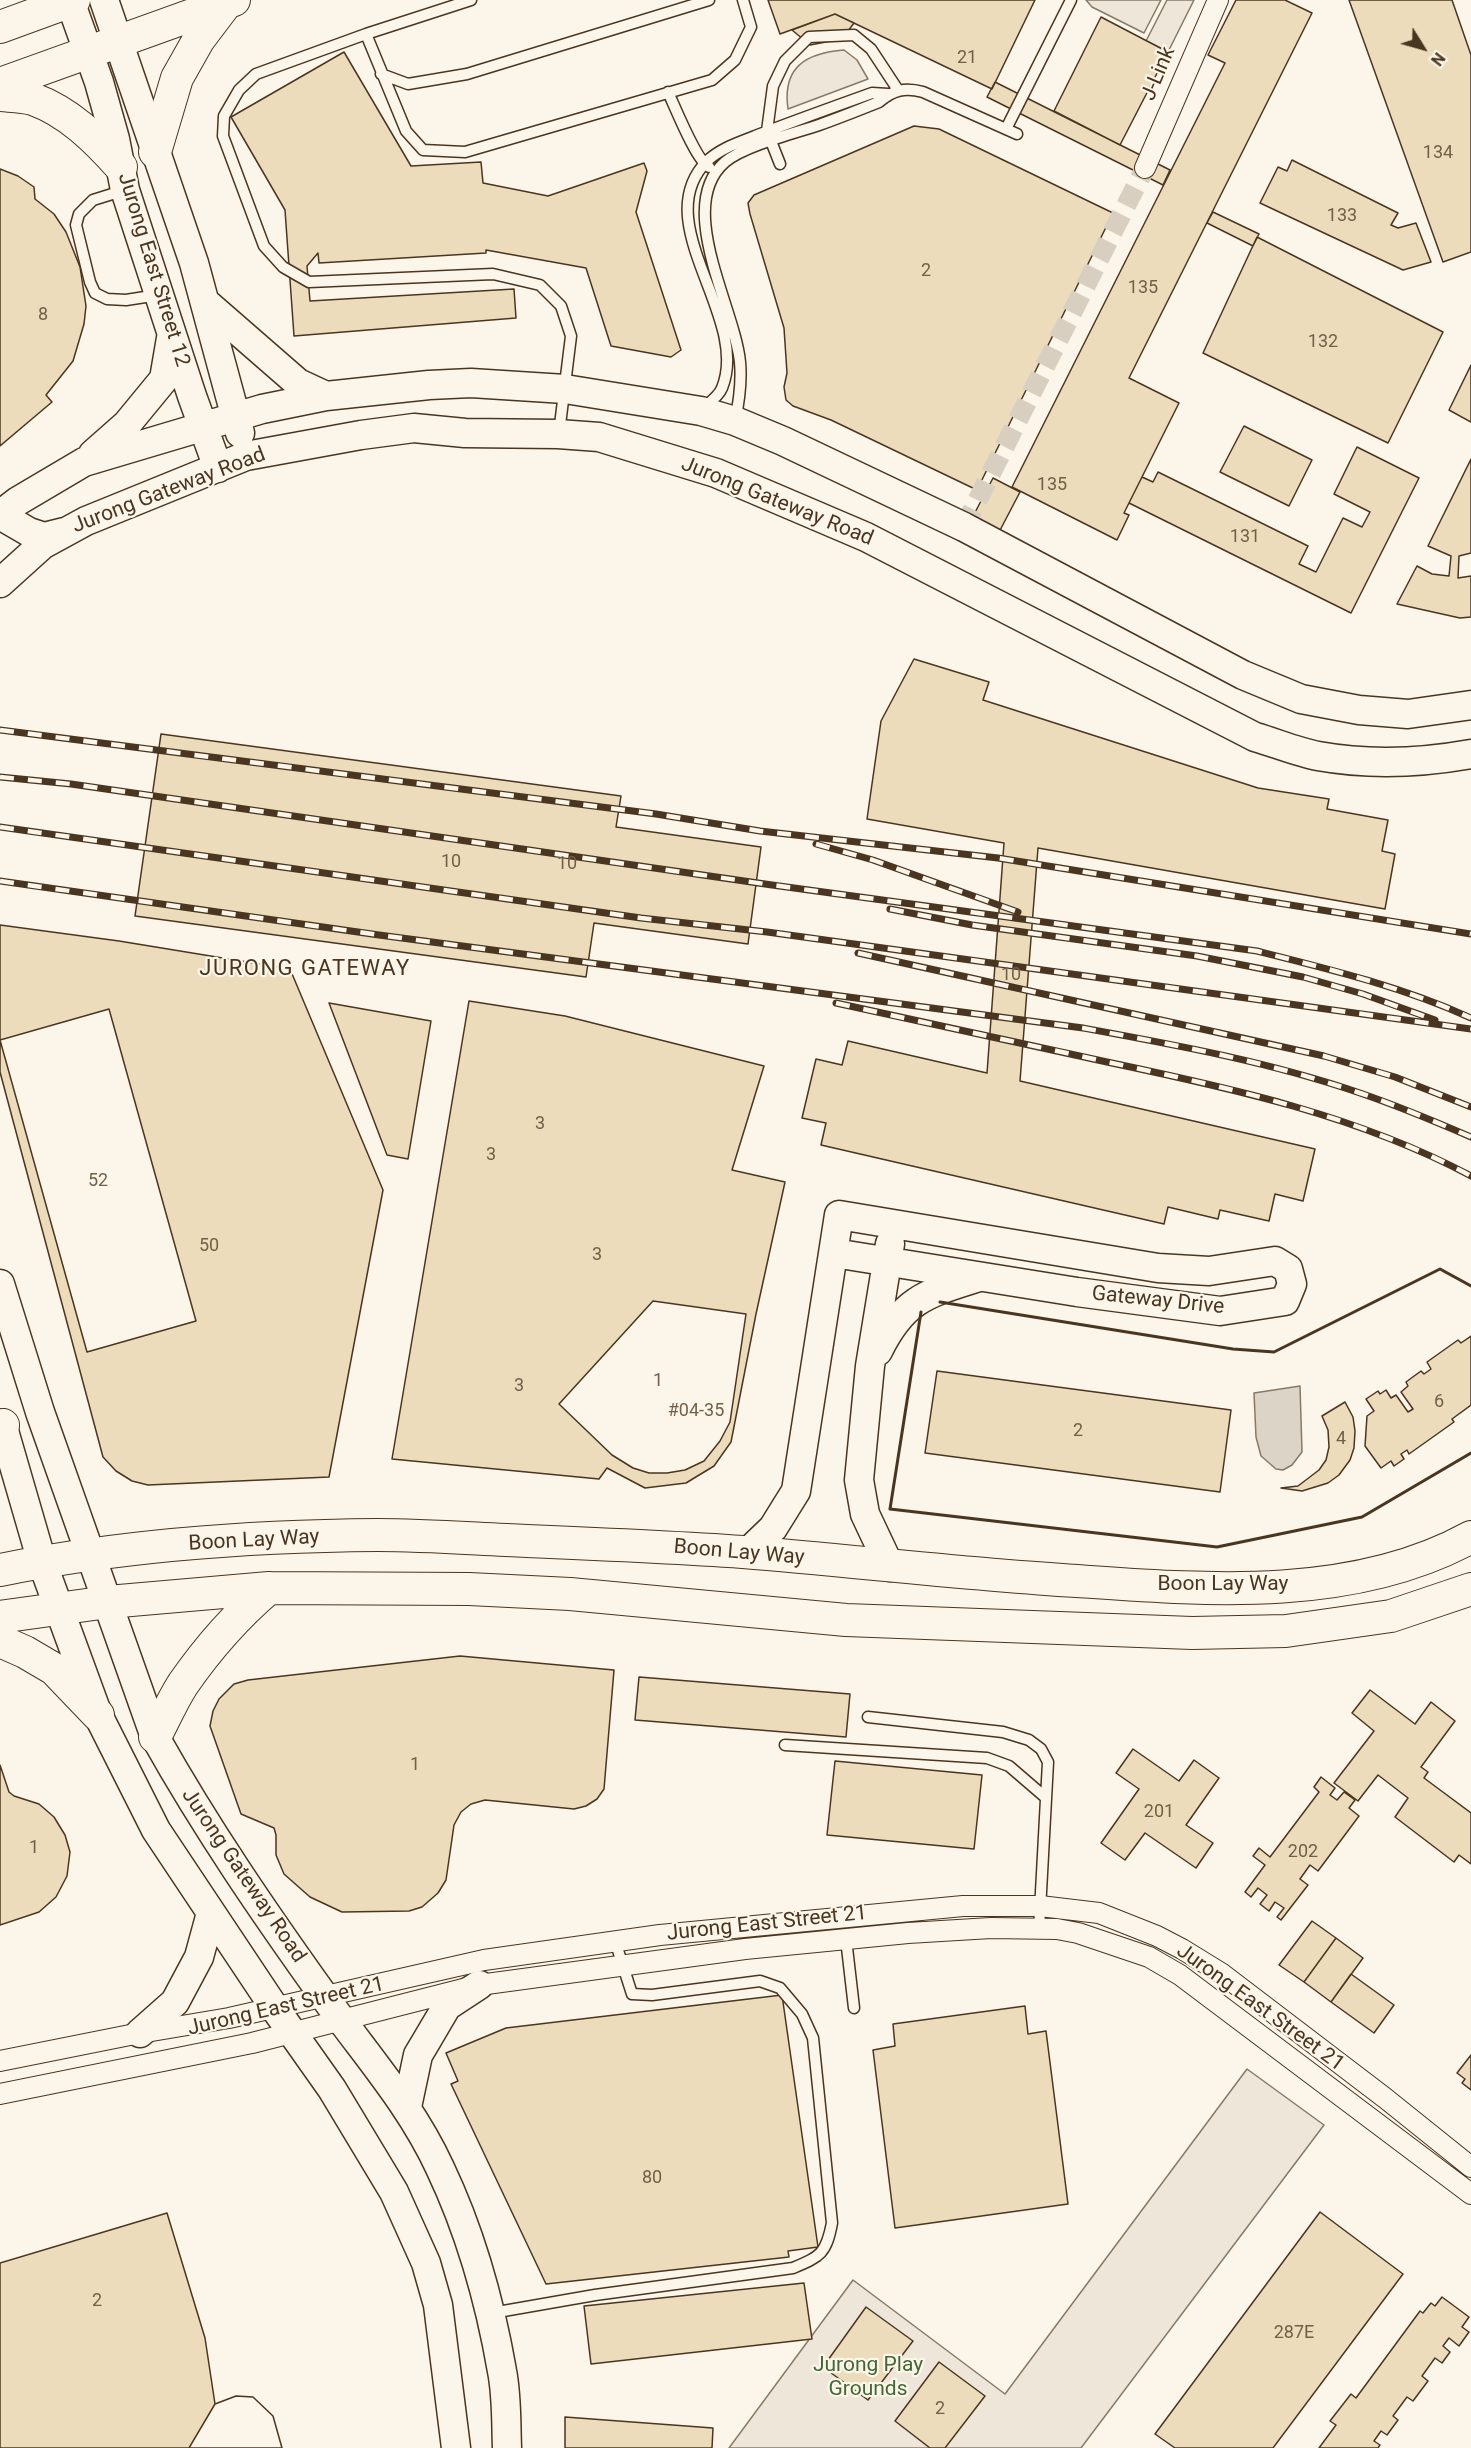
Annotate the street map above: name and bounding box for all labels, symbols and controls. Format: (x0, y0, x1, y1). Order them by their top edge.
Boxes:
north arrow (1393, 18, 1453, 78)
street label: J-Link (1136, 43, 1182, 105)
house number: 21 (957, 47, 977, 69)
text: N (1427, 49, 1449, 69)
house number: 134 (1423, 142, 1453, 164)
street label: Jurong East Street 12 (112, 170, 194, 370)
house number: 133 (1327, 205, 1357, 227)
house number: 2 (921, 260, 931, 282)
house number: 135 (1128, 277, 1158, 299)
house number: 8 (38, 304, 48, 326)
house number: 132 (1308, 331, 1338, 353)
street label: Jurong Gateway Road (69, 443, 269, 539)
street label: Jurong Gateway Road (677, 452, 877, 552)
house number: 135 (1037, 474, 1067, 496)
house number: 131 (1230, 526, 1260, 548)
house number: 10 (441, 851, 461, 873)
house number: 10 (557, 853, 577, 875)
district label: JURONG GATEWAY (199, 956, 411, 982)
house number: 10 (1001, 964, 1021, 986)
house number: 3 (535, 1113, 545, 1135)
house number: 3 (486, 1144, 496, 1166)
house number: 52 (88, 1170, 108, 1192)
house number: 50 (199, 1235, 219, 1257)
house number: 3 (592, 1244, 602, 1266)
street label: Gateway Drive (1090, 1282, 1226, 1320)
house number: 1 (653, 1370, 663, 1392)
house number: 3 (514, 1375, 524, 1397)
house number: 6 (1434, 1391, 1444, 1413)
house number: #04-35 (668, 1400, 724, 1422)
house number: 2 (1073, 1420, 1083, 1442)
house number: 4 (1336, 1428, 1346, 1450)
street label: Boon Lay Way (188, 1525, 320, 1557)
street label: Boon Lay Way (673, 1535, 805, 1571)
street label: Boon Lay Way (1157, 1572, 1289, 1598)
house number: 1 (410, 1754, 420, 1776)
street label: Jurong Gateway Road (175, 1784, 311, 1968)
house number: 201 (1144, 1801, 1174, 1823)
house number: 1 (29, 1837, 39, 1859)
house number: 202 (1288, 1841, 1318, 1863)
street label: Jurong East Street 21 (666, 1901, 868, 1947)
street label: Jurong East Street 21 (1171, 1939, 1349, 2077)
street label: Jurong East Street 21 (185, 1972, 387, 2042)
house number: 80 (642, 2167, 662, 2189)
house number: 2 (92, 2290, 102, 2312)
house number: 287E (1274, 2322, 1314, 2344)
park label: Jurong Play Grounds (813, 2353, 923, 2403)
house number: 2 (935, 2398, 945, 2420)

